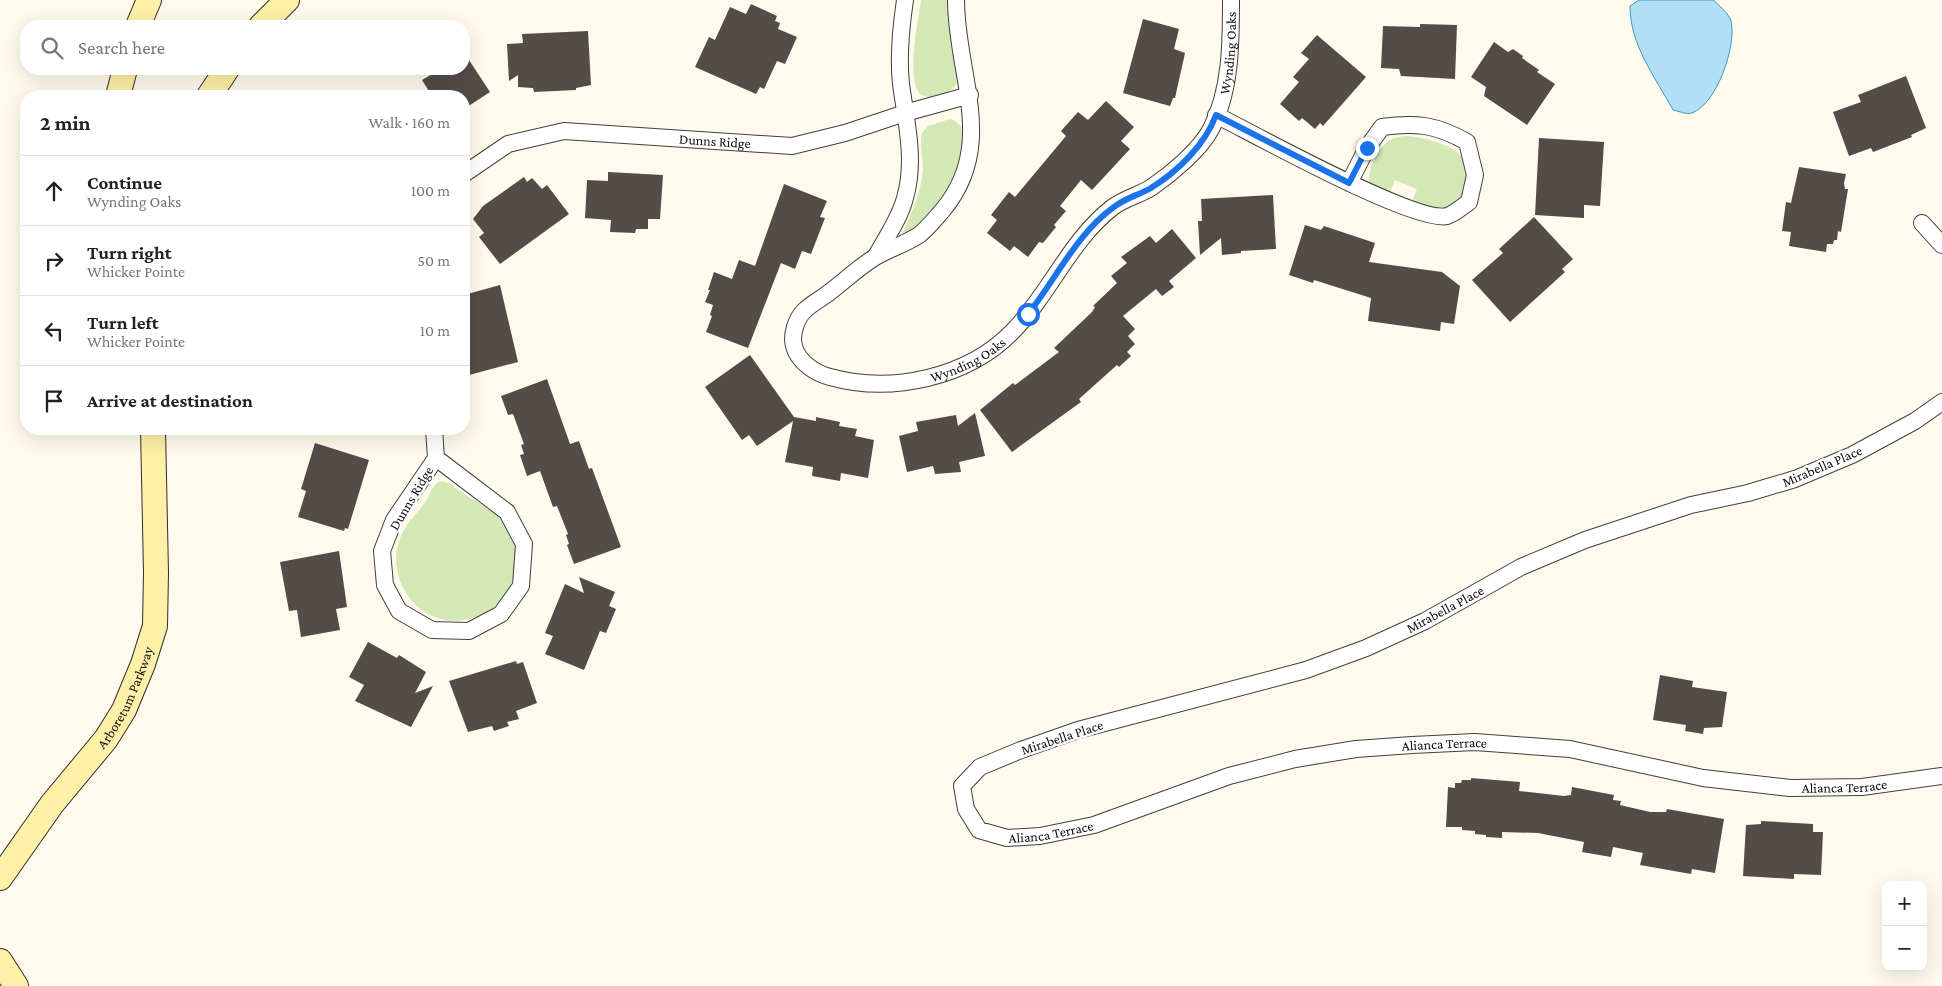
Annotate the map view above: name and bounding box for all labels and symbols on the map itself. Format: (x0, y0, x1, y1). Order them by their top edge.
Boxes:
street label: Wynding Oaks (1216, 12, 1239, 96)
street label: Dunns Ridge (679, 131, 751, 151)
route end (1356, 137, 1379, 160)
route start (1017, 303, 1040, 326)
street label: Wynding Oaks (928, 334, 1009, 385)
street label: Mirabella Place (1780, 442, 1864, 490)
street label: Dunns Ridge (386, 463, 436, 533)
street label: Mirabella Place (1404, 582, 1486, 636)
street label: Arboretum Parkway (94, 644, 156, 752)
street label: Mirabella Place (1019, 716, 1105, 758)
street label: Alianca Terrace (1401, 734, 1488, 754)
street label: Alianca Terrace (1802, 776, 1888, 796)
street label: Alianca Terrace (1008, 817, 1095, 846)

